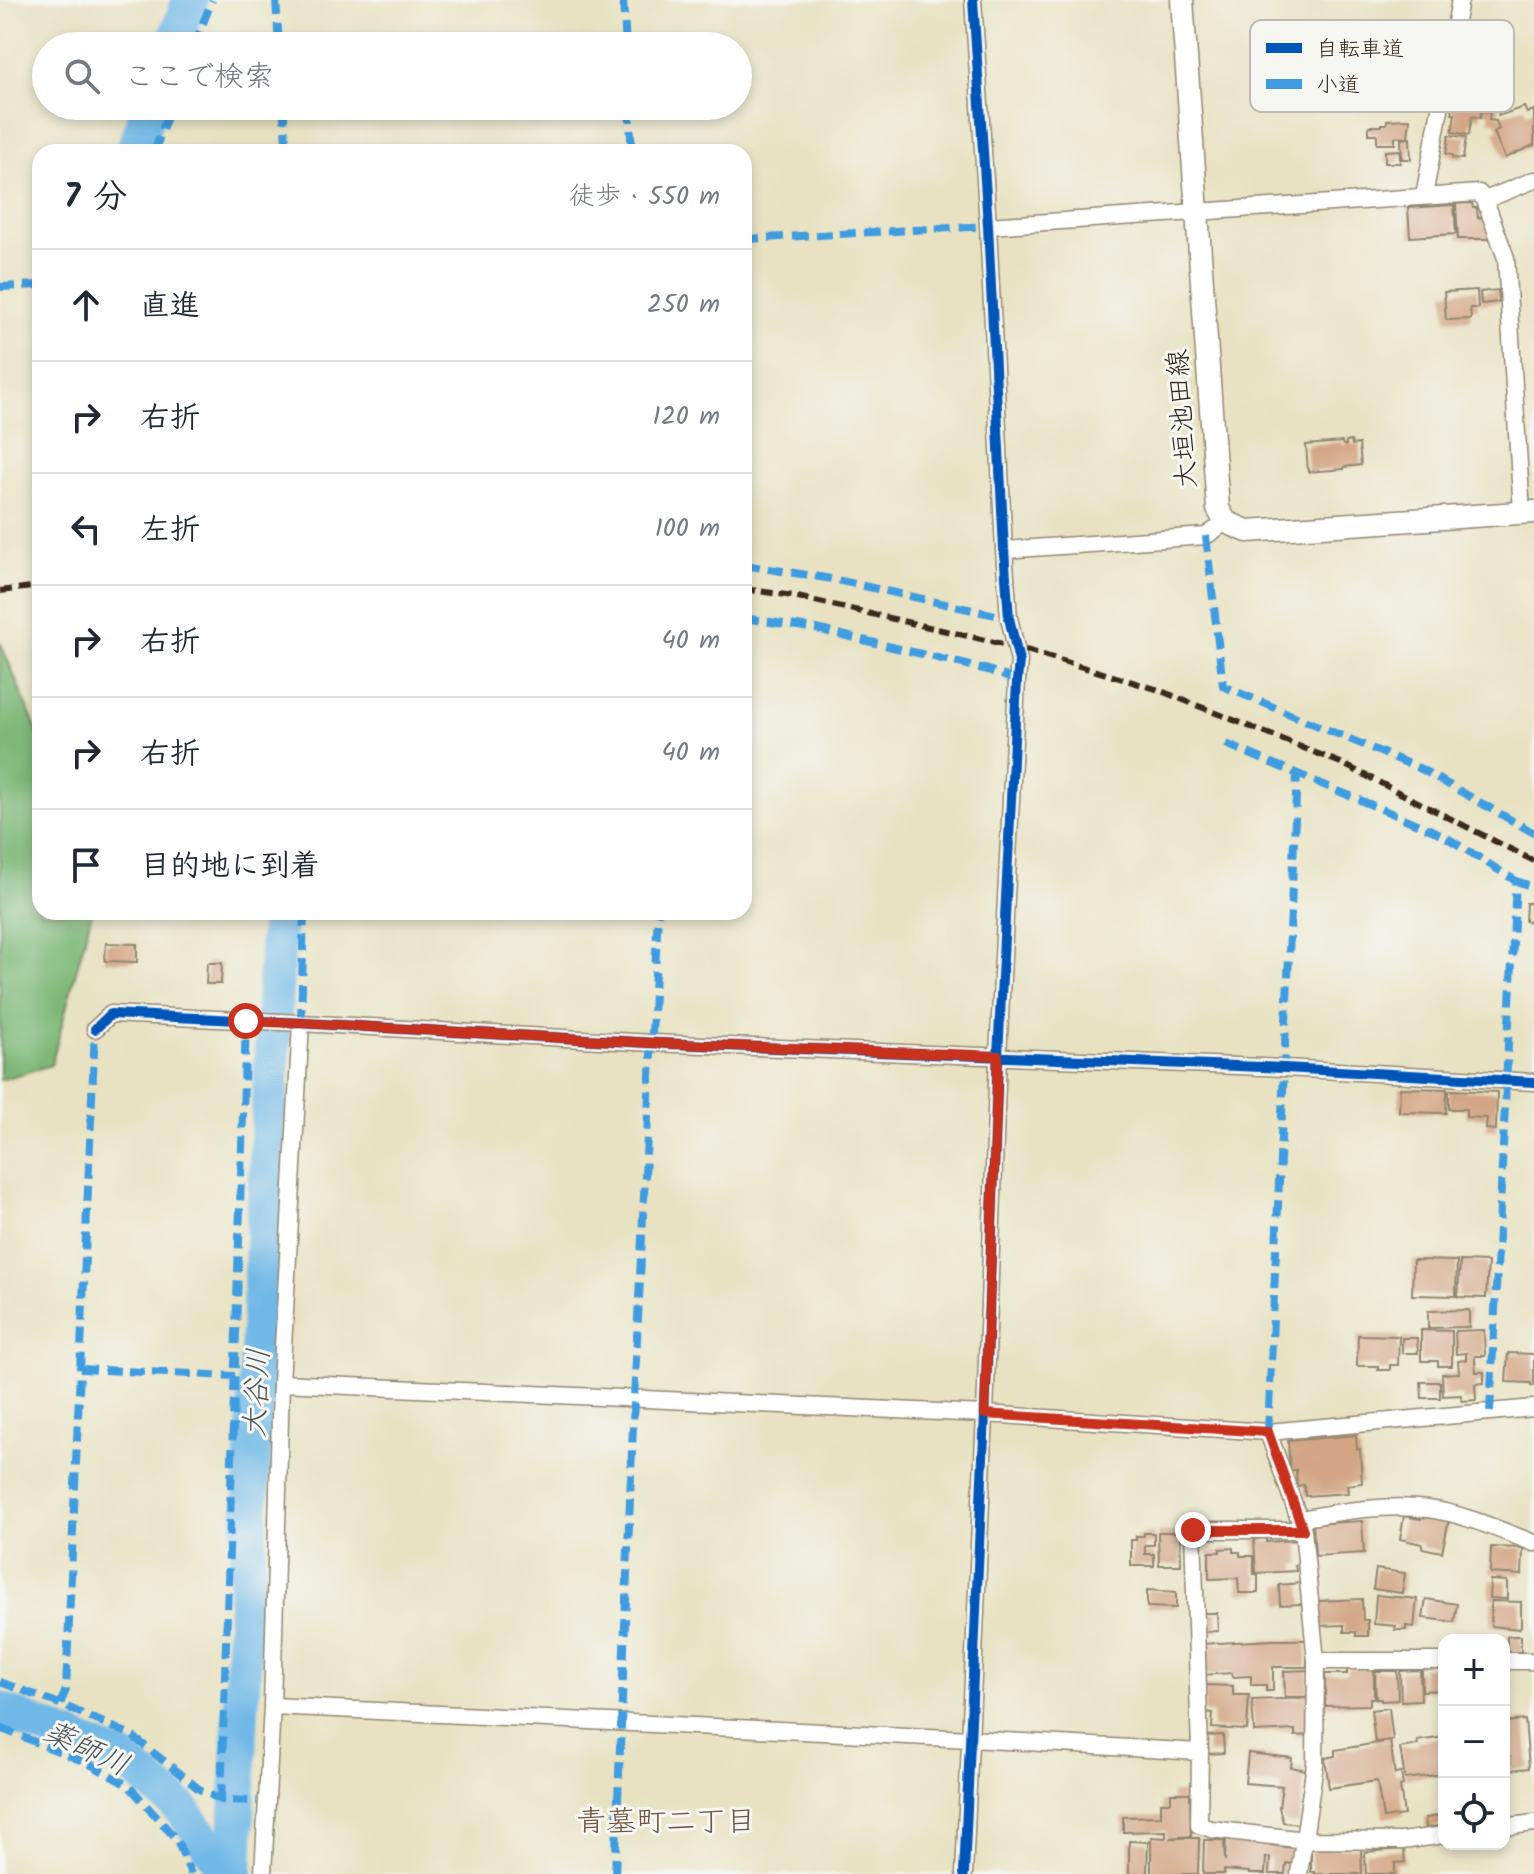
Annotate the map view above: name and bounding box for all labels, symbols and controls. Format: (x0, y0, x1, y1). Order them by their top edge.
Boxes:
legend (1250, 20, 1514, 112)
search box (32, 32, 752, 120)
text: 自転車道 (1316, 33, 1404, 68)
icon: search (60, 54, 104, 98)
text: ここで検索 (124, 54, 274, 102)
text: 小道 (1316, 69, 1360, 104)
text: 7 分 (64, 171, 127, 225)
text: 徒歩 · 550 m (569, 176, 720, 218)
icon: ahead (64, 283, 108, 327)
text: 直進 (140, 283, 200, 331)
text: 250 m (647, 284, 720, 326)
street label: 大垣池田線 (1156, 347, 1211, 490)
icon: right (64, 395, 108, 439)
text: 右折 (140, 395, 200, 443)
text: 120 m (653, 396, 720, 438)
icon: left (64, 507, 108, 551)
text: 左折 (140, 507, 200, 555)
text: 100 m (655, 508, 720, 550)
icon: right (64, 619, 108, 663)
text: 右折 (140, 619, 200, 667)
text: 40 m (662, 620, 720, 662)
icon: right (64, 731, 108, 775)
text: 右折 (140, 731, 200, 779)
text: 40 m (662, 732, 720, 774)
icon: arrive (64, 843, 108, 887)
text: 目的地に到着 (140, 843, 320, 891)
route start (228, 1003, 264, 1039)
water label: 大谷川 (232, 1347, 284, 1439)
route end (1175, 1512, 1211, 1548)
map controls (1438, 1634, 1510, 1850)
button: + (1438, 1634, 1510, 1706)
button: − (1438, 1706, 1510, 1778)
water label: 薬師川 (35, 1709, 137, 1791)
button: locate (1438, 1778, 1510, 1850)
district label: 青墓町二丁目 (576, 1799, 756, 1847)

